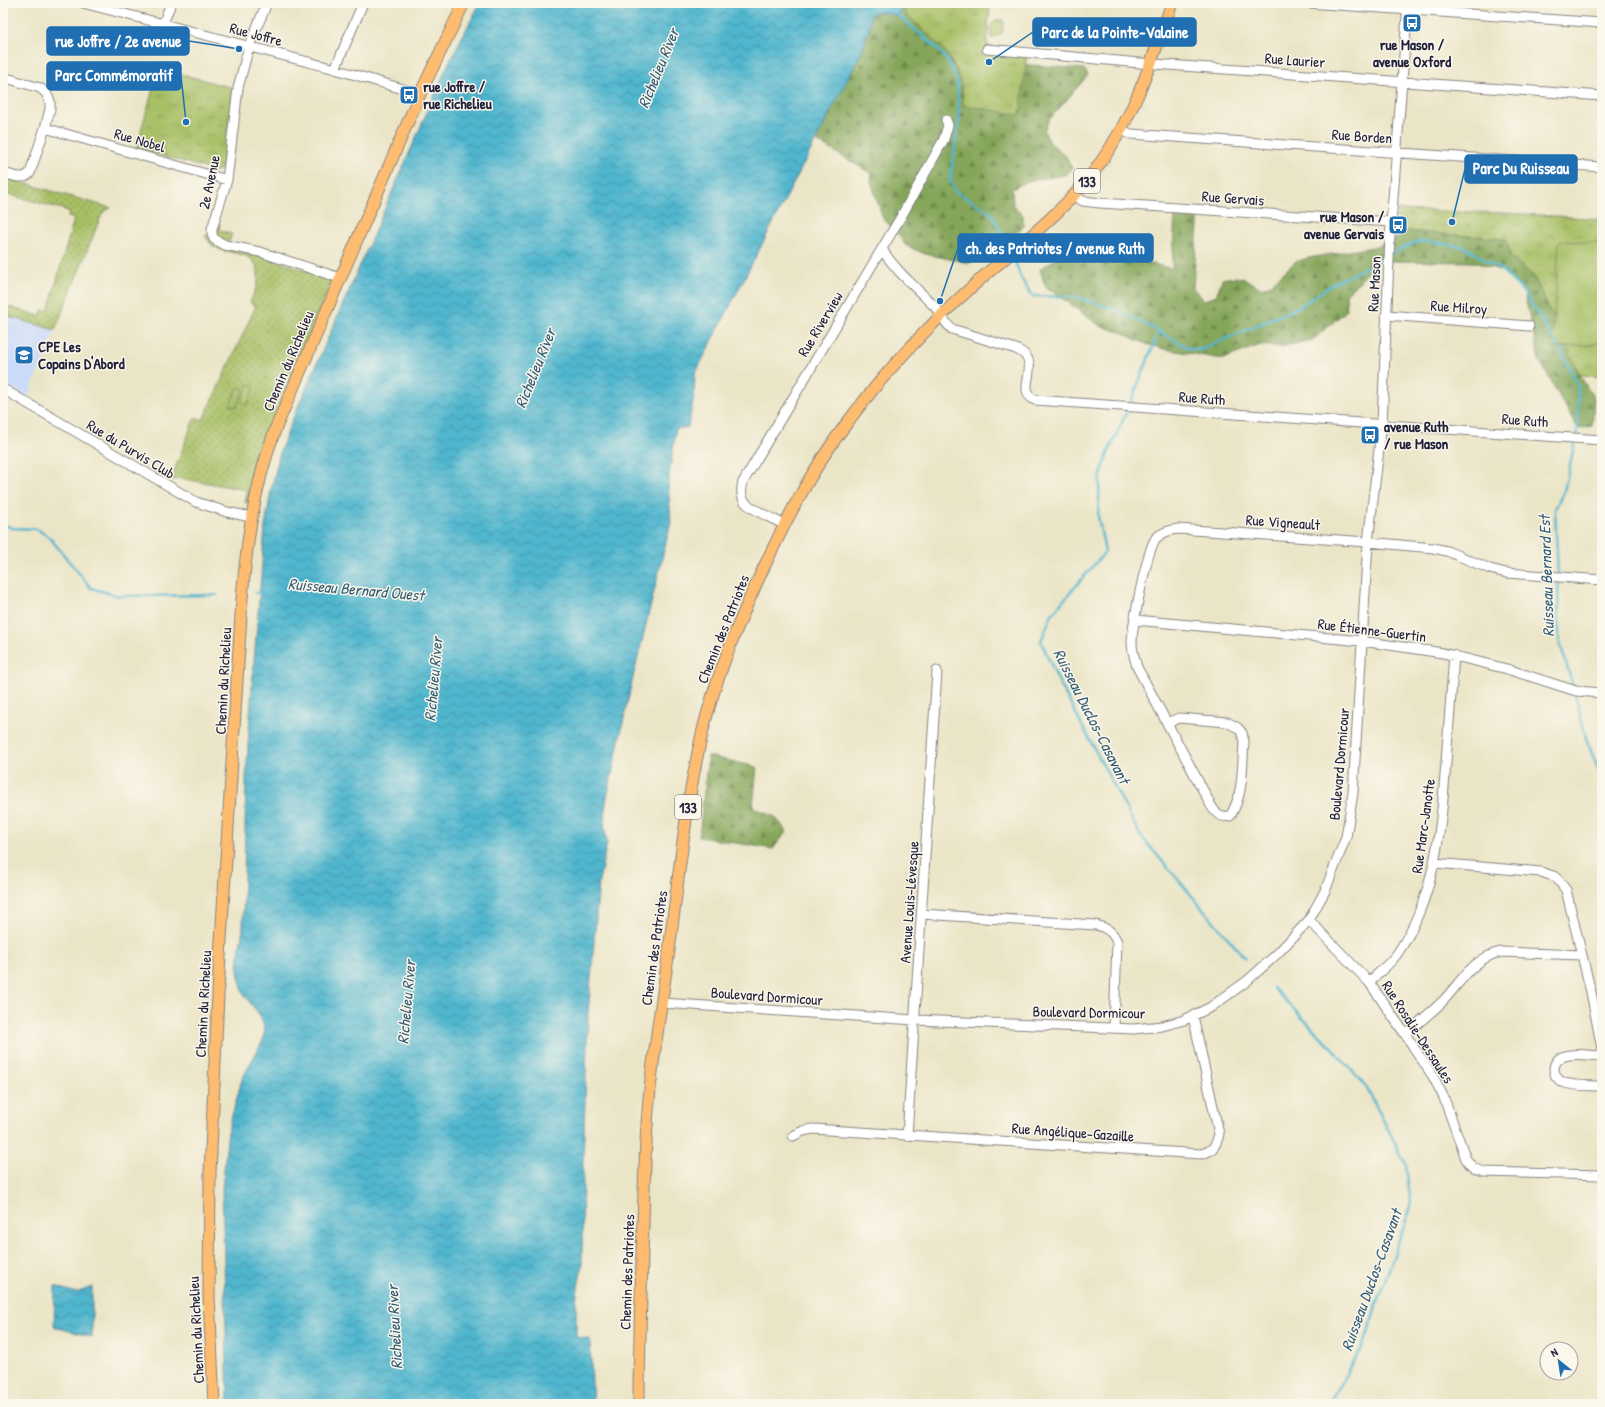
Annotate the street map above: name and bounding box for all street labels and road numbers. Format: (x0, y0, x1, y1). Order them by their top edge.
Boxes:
street label: Rue Joffre (227, 17, 285, 51)
street label: Rue Laurier (1264, 47, 1326, 73)
street label: Rue Nobel (112, 123, 168, 157)
street label: Rue Borden (1331, 123, 1393, 149)
street label: 2e Avenue (193, 153, 225, 211)
road number: 133 (1074, 169, 1100, 193)
street label: Rue Gervais (1201, 185, 1265, 211)
street label: Rue Mason (1362, 255, 1386, 312)
street label: Rue Riverview (792, 288, 848, 360)
street label: Rue Milroy (1430, 295, 1488, 319)
street label: Chemin du Richelieu (257, 308, 319, 414)
street label: Rue Ruth (1178, 386, 1226, 410)
street label: Rue Ruth (1501, 408, 1549, 432)
street label: Rue du Purvis Club (83, 414, 179, 484)
street label: Rue Vigneault (1245, 509, 1322, 535)
street label: Chemin des Patriotes (692, 571, 754, 687)
street label: Rue Étienne-Guertin (1317, 613, 1428, 647)
street label: Chemin du Richelieu (210, 627, 236, 735)
street label: Boulevard Dormicour (1324, 707, 1354, 821)
street label: Rue Marc-Janotte (1406, 777, 1440, 875)
road number: 133 (675, 795, 701, 819)
street label: Avenue Louis-Lévesque (894, 840, 924, 964)
street label: Chemin des Patriotes (636, 889, 672, 1007)
street label: Chemin du Richelieu (190, 950, 216, 1058)
street label: Rue Rosalie-Dessaules (1377, 977, 1459, 1088)
street label: Boulevard Dormicour (710, 982, 824, 1010)
street label: Boulevard Dormicour (1032, 1001, 1146, 1023)
street label: Rue Angélique-Gazaille (1011, 1117, 1135, 1147)
street label: Chemin des Patriotes (614, 1214, 640, 1330)
street label: Chemin du Richelieu (183, 1276, 209, 1384)

